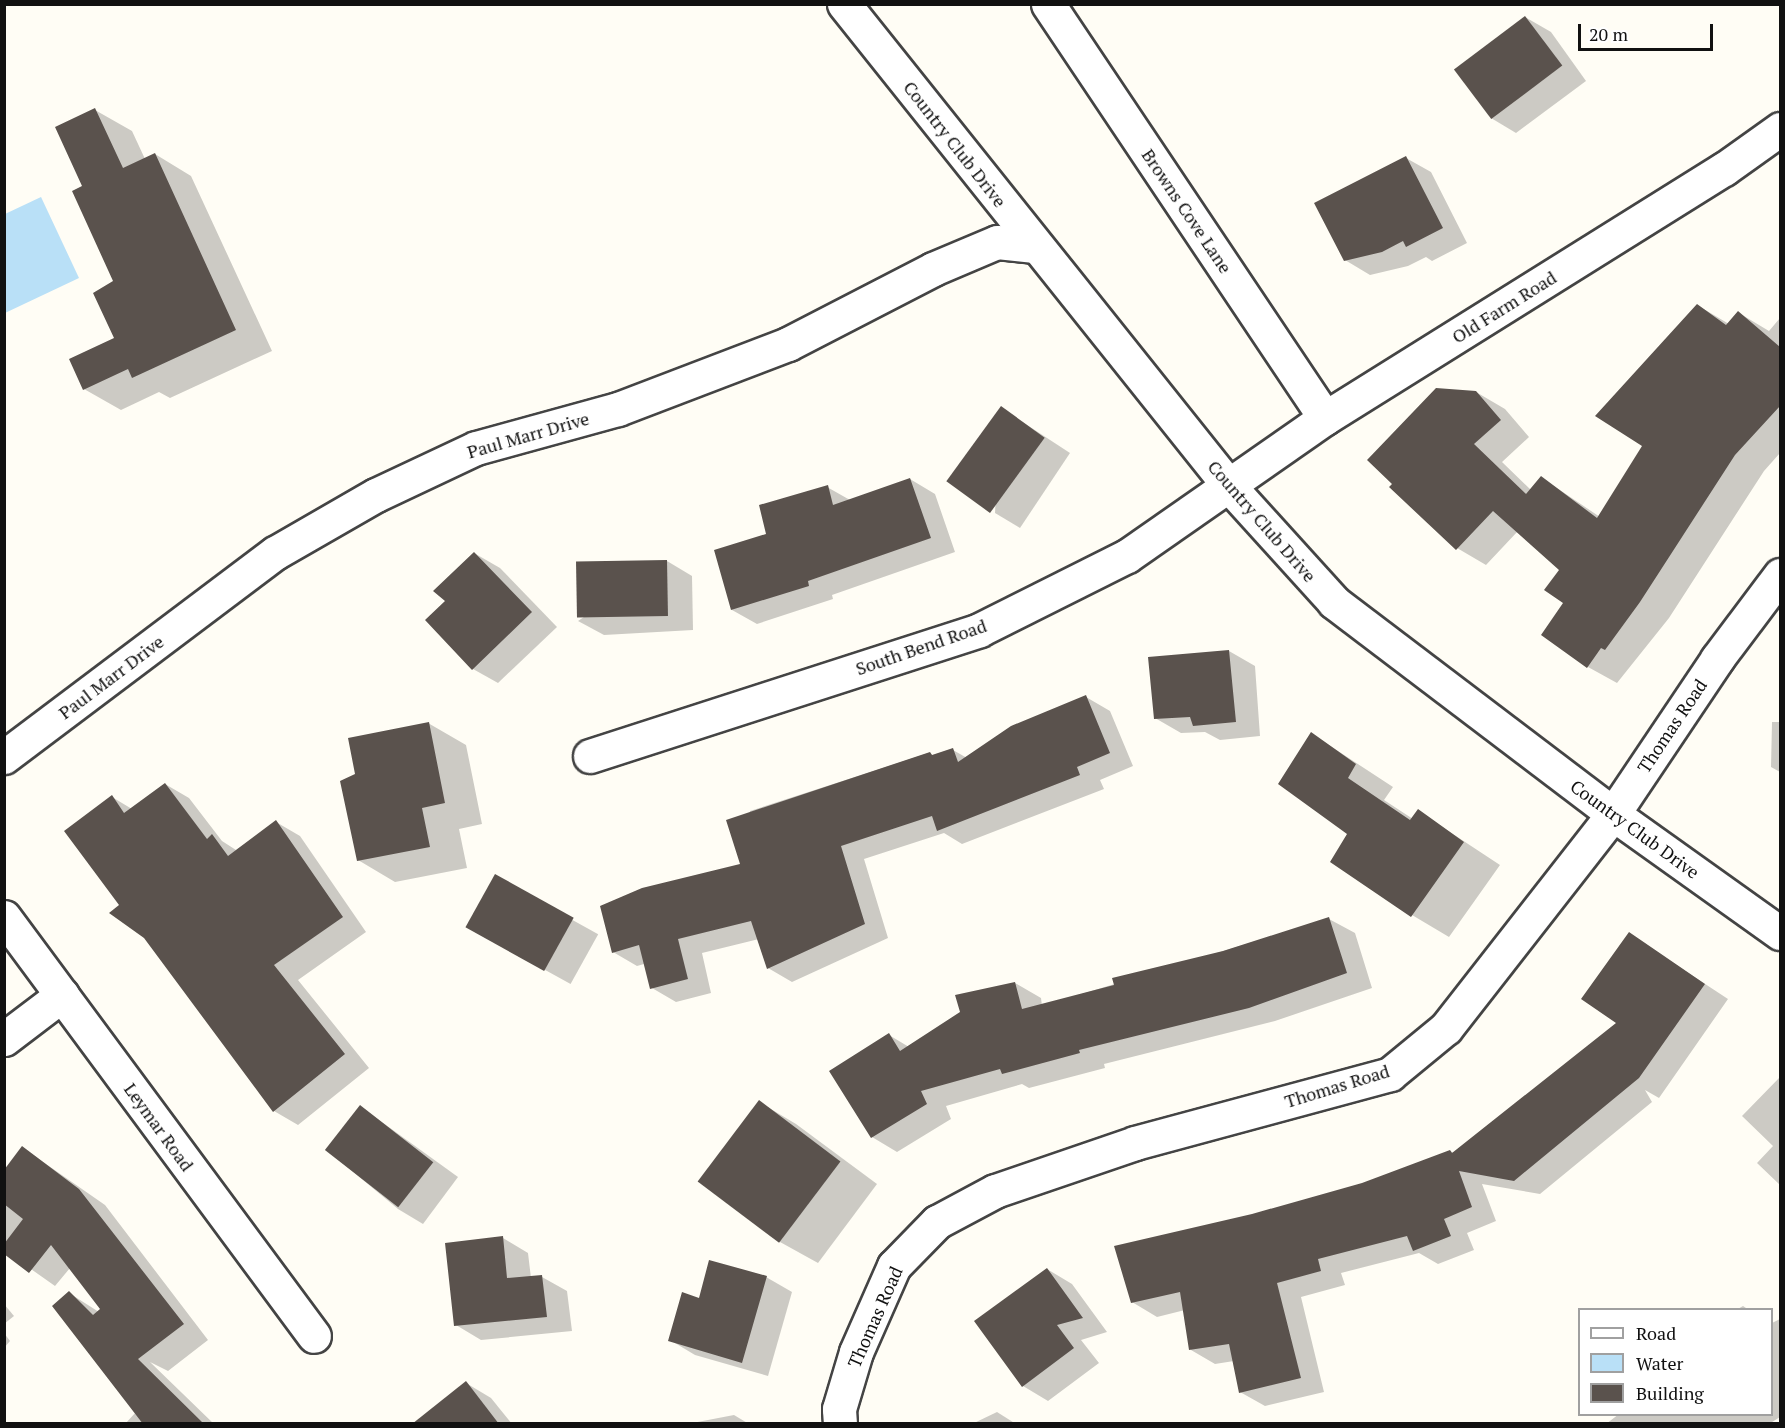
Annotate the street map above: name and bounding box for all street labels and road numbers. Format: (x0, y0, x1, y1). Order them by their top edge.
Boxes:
street label: Country Club Drive (899, 77, 1011, 211)
street label: Browns Cove Lane (1137, 145, 1237, 277)
street label: Old Farm Road (1448, 266, 1560, 348)
street label: Paul Marr Drive (465, 407, 591, 463)
street label: Country Club Drive (1203, 456, 1321, 586)
street label: South Bend Road (853, 615, 989, 679)
street label: Paul Marr Drive (54, 631, 168, 723)
street label: Thomas Road (1633, 675, 1711, 777)
street label: Country Club Drive (1566, 775, 1704, 883)
street label: Thomas Road (1282, 1060, 1392, 1112)
street label: Leymar Road (120, 1079, 198, 1175)
street label: Thomas Road (843, 1263, 907, 1371)

